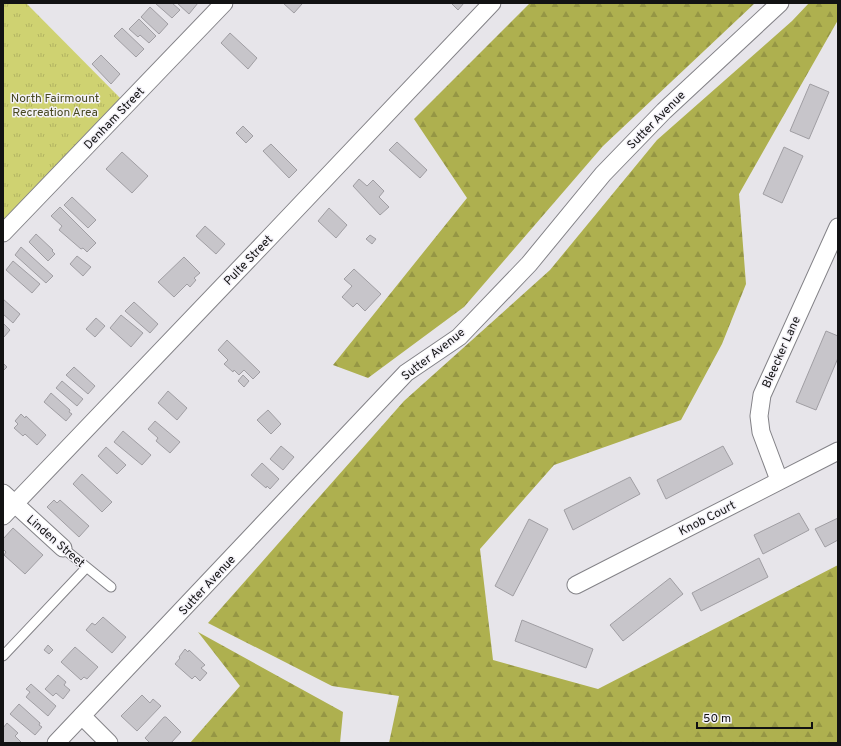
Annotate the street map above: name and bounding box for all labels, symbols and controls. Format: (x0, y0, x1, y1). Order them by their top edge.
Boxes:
street label: Denham Street (81, 84, 149, 153)
street label: Sutter Avenue (624, 88, 689, 153)
park label: North Fairmount Recreation Area (11, 91, 99, 121)
street label: Pulte Street (221, 232, 277, 289)
street label: Bleecker Lane (759, 314, 805, 391)
street label: Sutter Avenue (399, 325, 469, 385)
street label: Knob Court (676, 498, 739, 540)
street label: Linden Street (23, 512, 88, 572)
street label: Sutter Avenue (176, 552, 240, 619)
scale bar (697, 704, 812, 730)
text: 50 m (703, 711, 731, 727)

